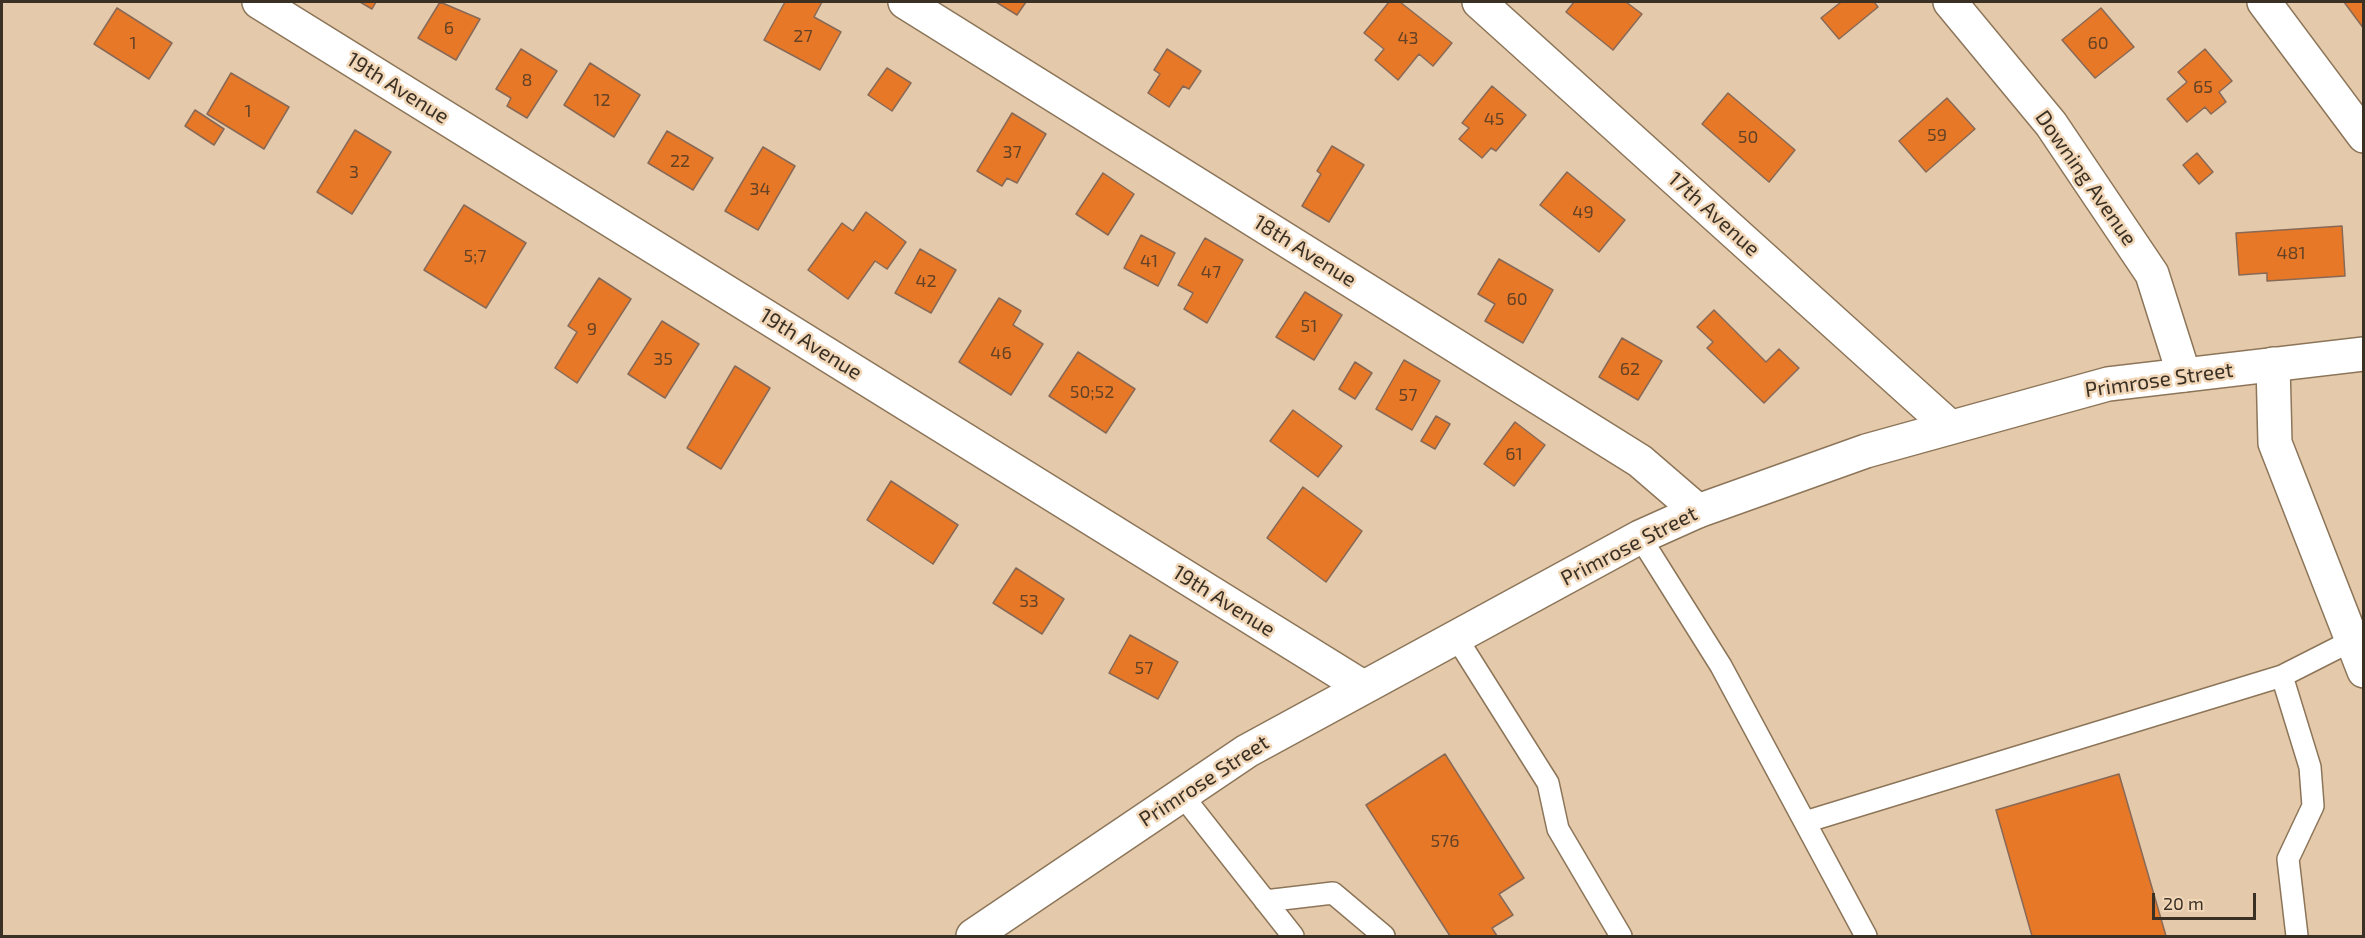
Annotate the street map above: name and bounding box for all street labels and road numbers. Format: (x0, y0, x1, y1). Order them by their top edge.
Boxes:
street label: 19th Avenue (342, 47, 454, 129)
street label: Downing Avenue (2030, 105, 2142, 251)
street label: 17th Avenue (1663, 166, 1765, 262)
street label: 18th Avenue (1249, 209, 1361, 293)
street label: 19th Avenue (755, 303, 867, 385)
street label: Primrose Street (2083, 357, 2235, 403)
street label: Primrose Street (1557, 501, 1701, 591)
street label: 19th Avenue (1168, 560, 1280, 642)
street label: Primrose Street (1134, 730, 1274, 832)

